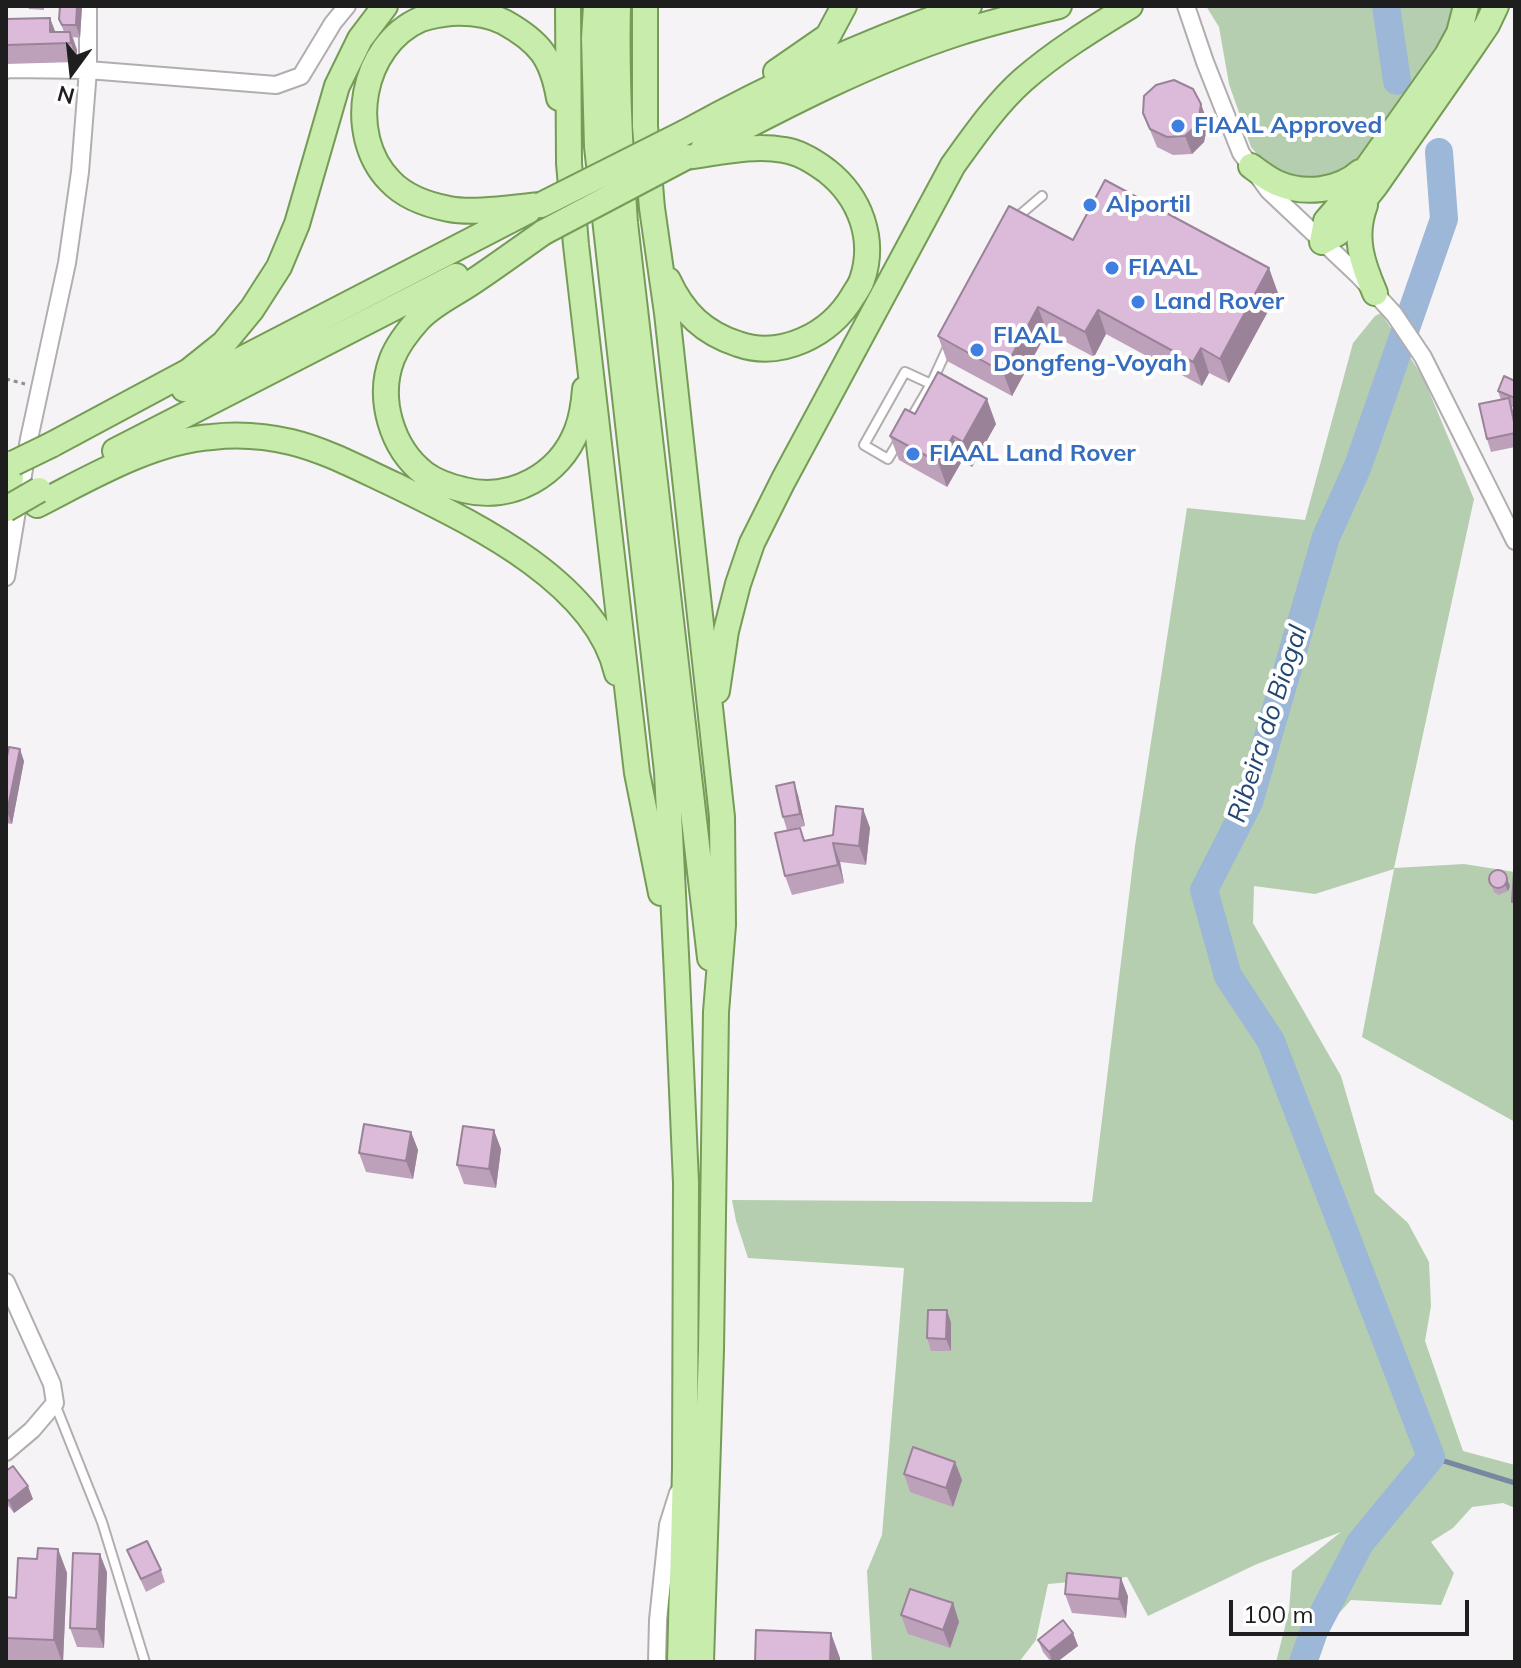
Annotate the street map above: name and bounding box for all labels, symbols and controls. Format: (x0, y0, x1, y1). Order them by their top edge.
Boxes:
north arrow (32, 32, 112, 112)
text: N (54, 80, 77, 111)
place label: FIAAL Approved (1194, 112, 1382, 140)
marker: FIAAL Approved (1169, 117, 1187, 135)
place label: Alportil (1106, 191, 1191, 219)
marker: Alportil (1081, 196, 1099, 214)
place label: FIAAL (1128, 254, 1198, 282)
marker: FIAAL (1103, 259, 1121, 277)
place label: Land Rover (1154, 288, 1284, 316)
marker: Land Rover (1129, 293, 1147, 311)
place label: FIAAL Dongfeng-Voyah (993, 322, 1187, 378)
marker: FIAAL Dongfeng-Voyah (968, 341, 986, 359)
place label: FIAAL Land Rover (929, 440, 1136, 468)
marker: FIAAL Land Rover (904, 445, 922, 463)
water label: Ribeira do Biogal (1221, 622, 1315, 826)
scale bar (1233, 1584, 1473, 1634)
text: 100 m (1243, 1599, 1314, 1629)

